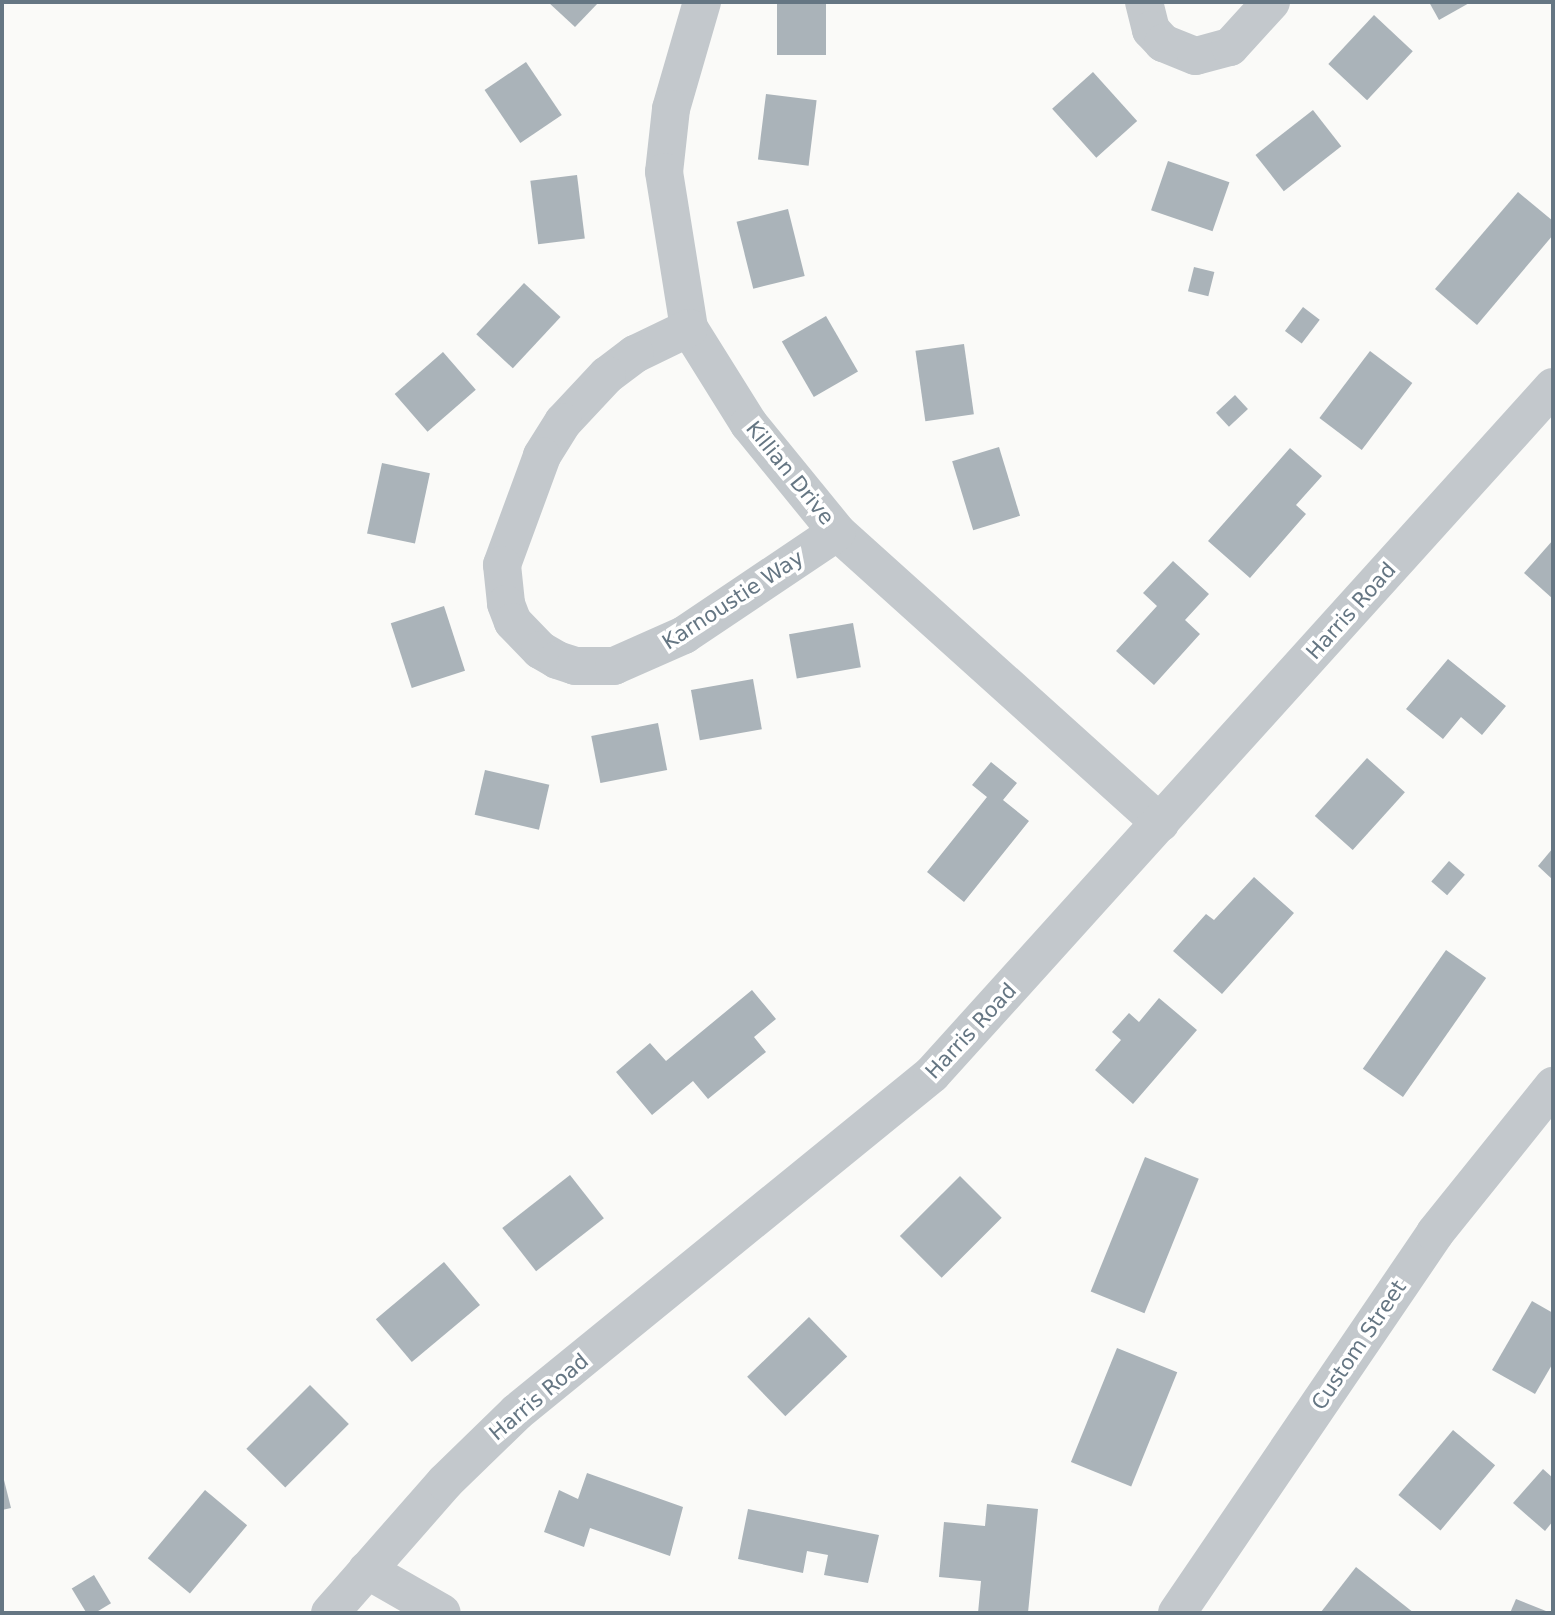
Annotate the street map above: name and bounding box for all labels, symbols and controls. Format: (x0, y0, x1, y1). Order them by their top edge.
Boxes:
street label: Killian Drive (741, 416, 839, 530)
street label: Karnoustie Way (658, 545, 808, 655)
street label: Harris Road (1301, 557, 1401, 665)
street label: Harris Road (920, 978, 1022, 1084)
street label: Custom Street (1306, 1275, 1412, 1415)
street label: Harris Road (484, 1348, 594, 1446)

